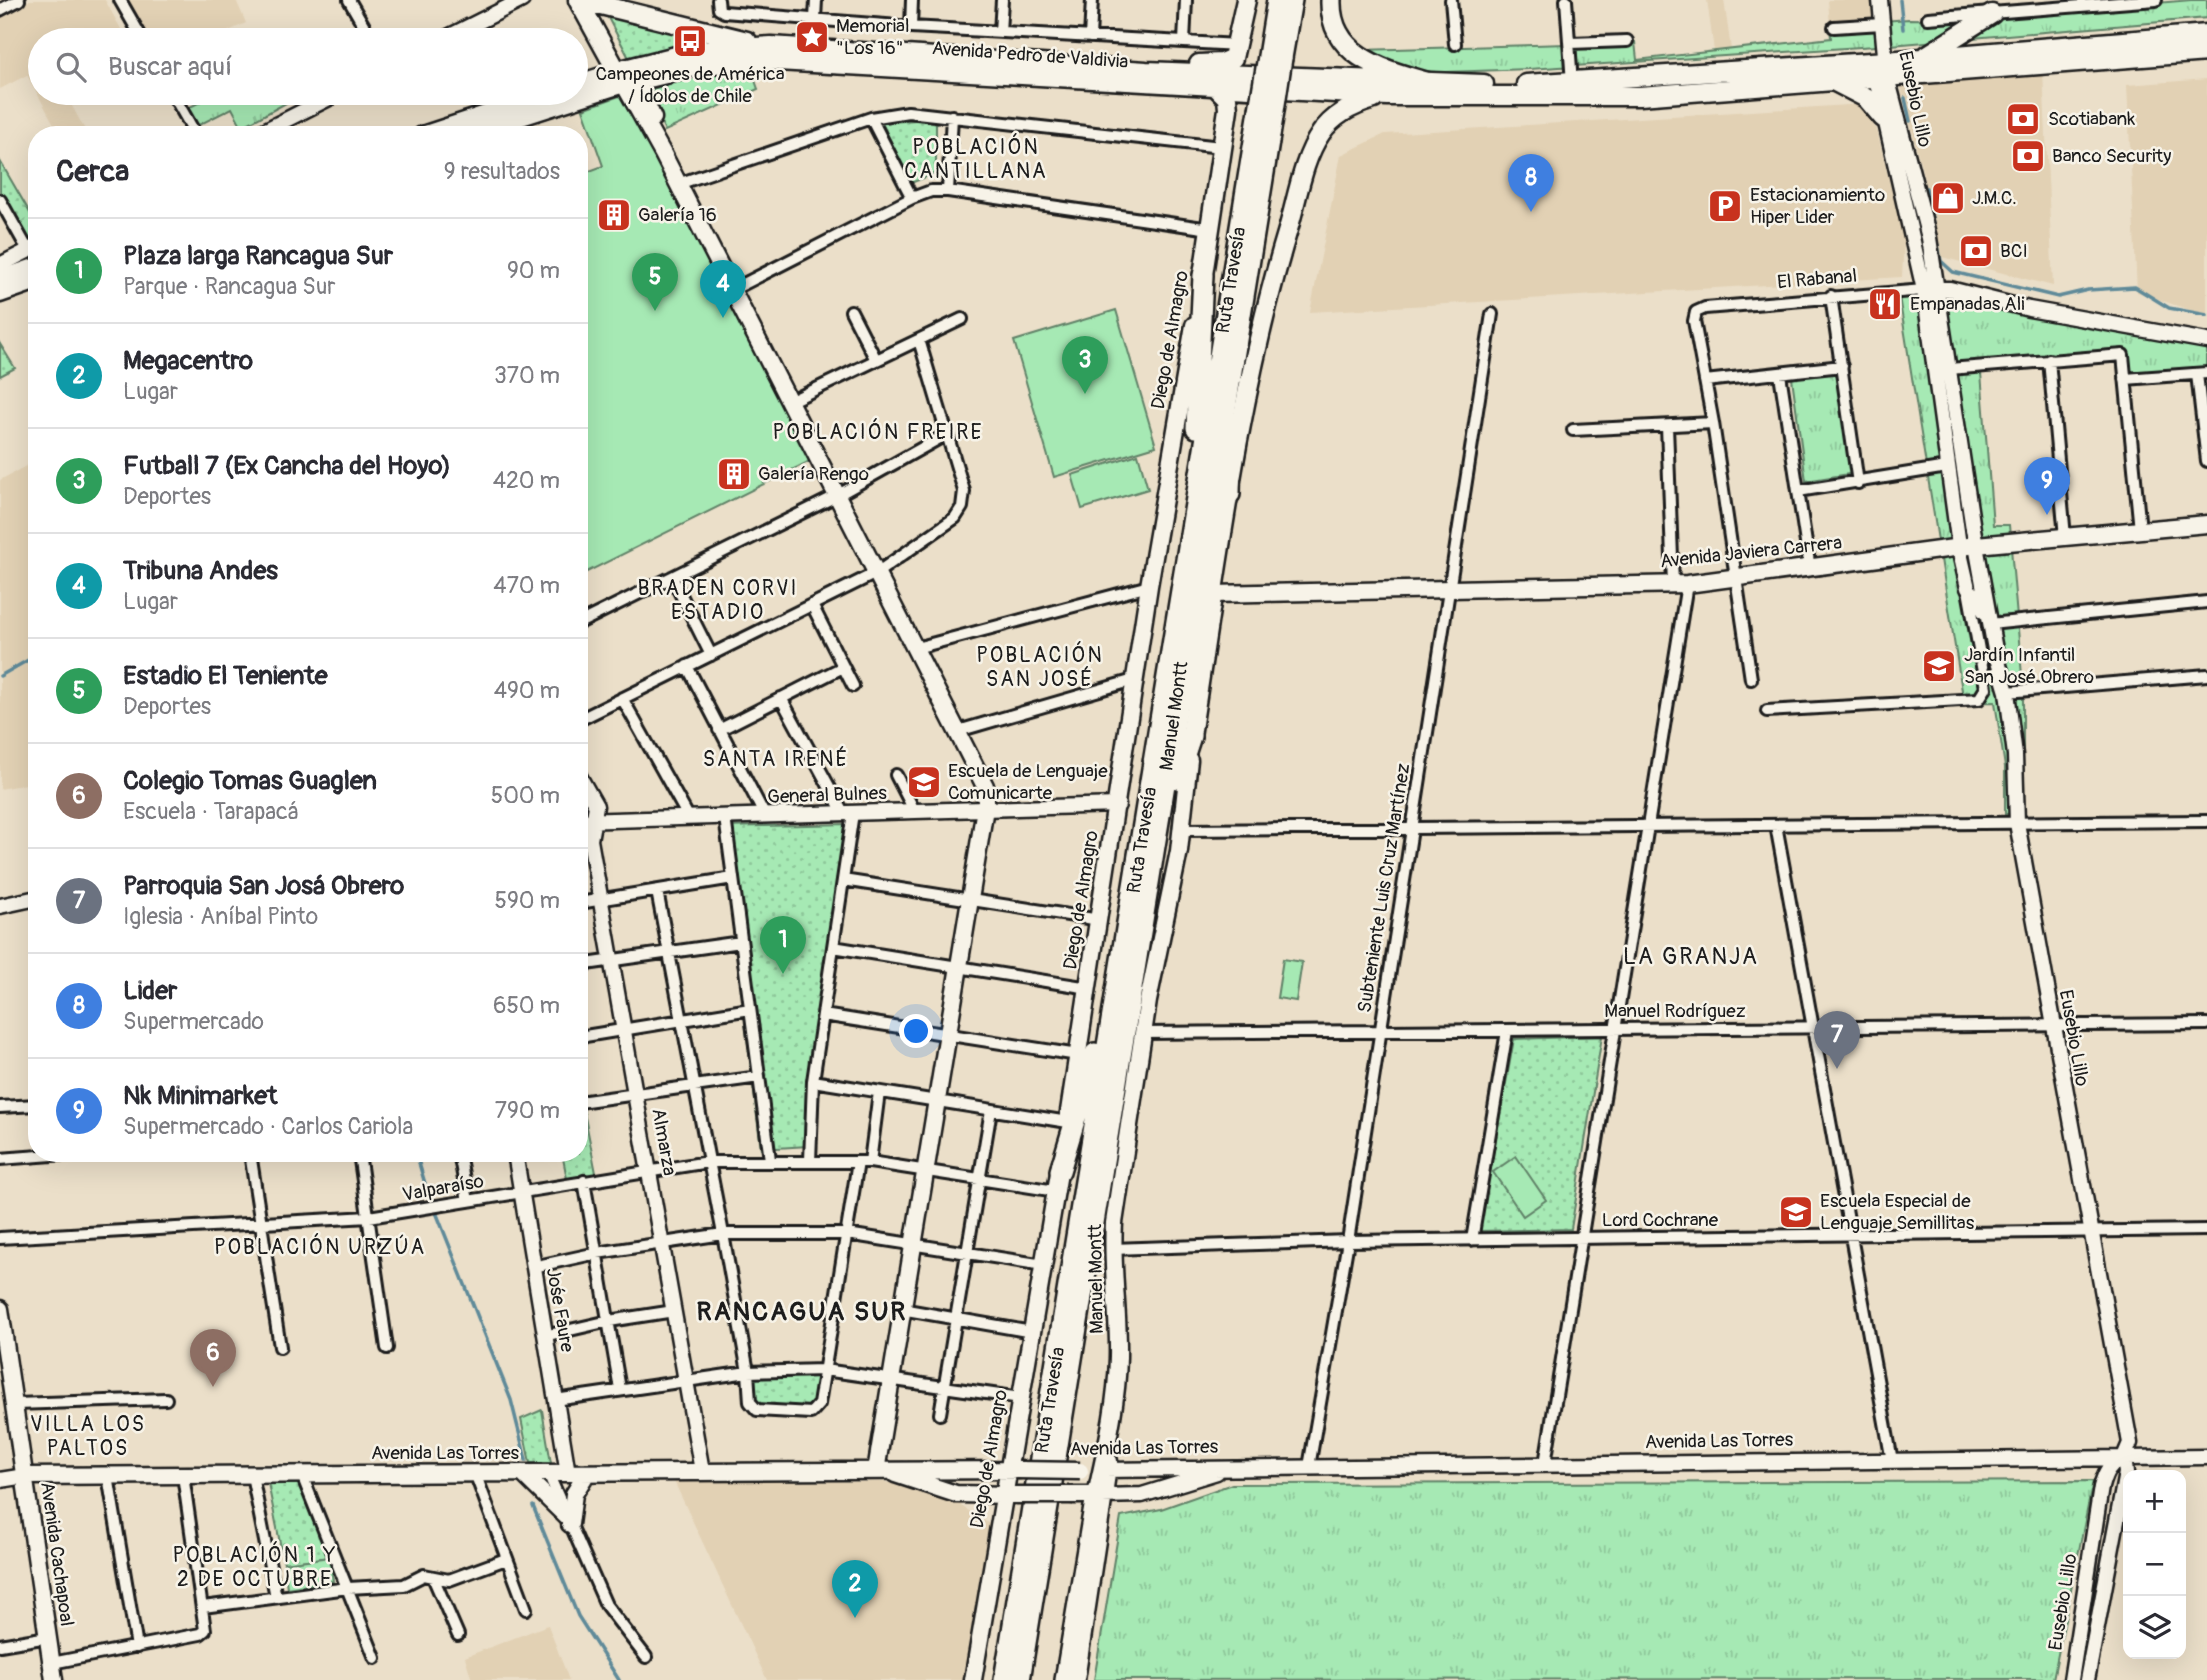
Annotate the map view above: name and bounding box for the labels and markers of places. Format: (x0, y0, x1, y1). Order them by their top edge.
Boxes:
place label: Memorial "Los 16" (836, 14, 909, 60)
place icon: Memorial "Los 16" (793, 18, 831, 56)
bus stop icon: Campeones de América / Ídolos de Chile (671, 22, 709, 60)
place label: Campeones de América / Ídolos de Chile (595, 62, 785, 108)
bank icon: Scotiabank (2004, 100, 2042, 138)
place label: Scotiabank (2048, 107, 2135, 131)
bank icon: Banco Security (2009, 137, 2047, 175)
place label: Banco Security (2052, 144, 2171, 168)
pin: 8 (1508, 154, 1554, 212)
shop icon: J.M.C. (1929, 179, 1967, 217)
place label: Estacionamiento Hiper Lider (1750, 183, 1885, 229)
place label: J.M.C. (1972, 186, 2017, 210)
parking icon: Estacionamiento Hiper Lider (1706, 187, 1744, 225)
building icon: Galería 16 (595, 196, 633, 234)
place label: Galería 16 (638, 203, 717, 227)
bank icon: BCI (1957, 232, 1995, 270)
place label: BCI (2000, 239, 2028, 263)
pin: 5 (632, 253, 678, 311)
pin: 4 (700, 260, 746, 318)
restaurant icon: Empanadas Ali (1866, 285, 1904, 323)
place label: Empanadas Ali (1910, 292, 2025, 316)
pin: 3 (1062, 336, 1108, 394)
building icon: Galería Rengo (715, 455, 753, 493)
pin: 9 (2024, 457, 2070, 515)
place label: Galería Rengo (758, 462, 869, 486)
place label: Jardín Infantil San José Obrero (1964, 643, 2094, 689)
school or university icon: Jardín Infantil San José Obrero (1920, 647, 1958, 685)
place label: Escuela de Lenguaje Comunicarte (948, 759, 1108, 805)
school or university icon: Escuela de Lenguaje Comunicarte (905, 763, 943, 801)
pin: 1 (760, 916, 806, 974)
pin: 7 (1814, 1011, 1860, 1069)
place label: Escuela Especial de Lenguaje Semillitas (1820, 1189, 1975, 1235)
school or university icon: Escuela Especial de Lenguaje Semillitas (1777, 1193, 1815, 1231)
pin: 6 (190, 1329, 236, 1387)
pin: 2 (832, 1560, 878, 1618)

